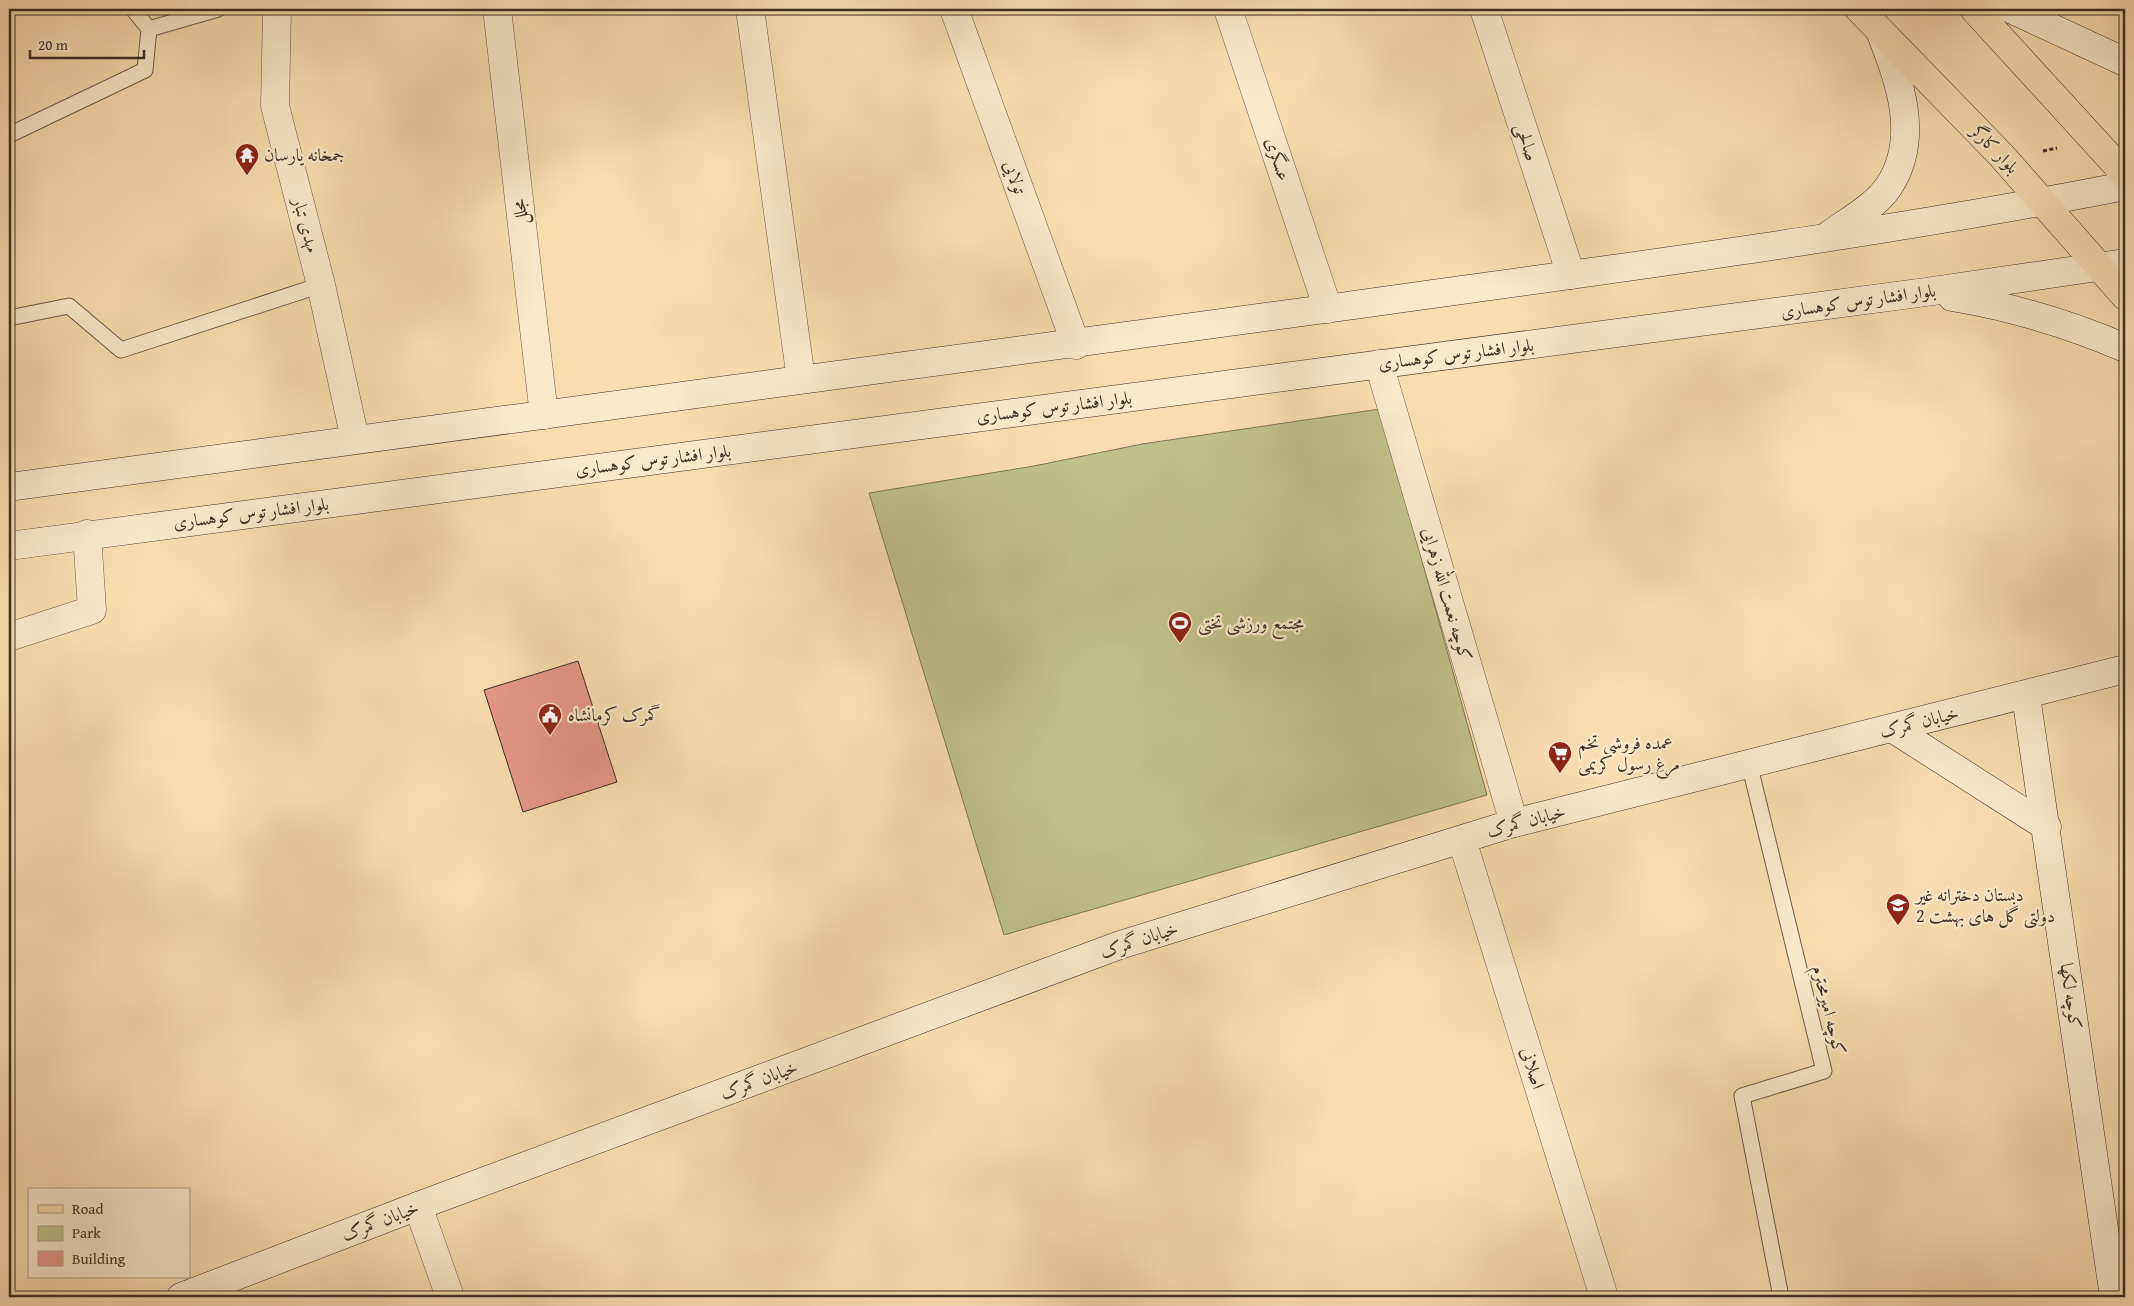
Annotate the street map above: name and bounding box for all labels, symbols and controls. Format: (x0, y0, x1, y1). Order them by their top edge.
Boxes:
scale bar (30, 28, 144, 60)
text: 20 m (38, 34, 69, 55)
street label: بلوار کارگر (1963, 116, 2026, 180)
street label: صالحی (1509, 119, 1546, 164)
street label: عسگری (1259, 134, 1298, 184)
place label: جمخانه یارسان (264, 141, 344, 168)
temple icon: جمخانه یارسان (234, 142, 260, 176)
street label: تولایی (997, 156, 1034, 198)
street label: مهدی تبار (286, 193, 327, 255)
street label: مجلل (505, 198, 534, 226)
street label: بلوار افشار توس کوهساری (1779, 276, 1937, 325)
street label: بلوار افشار توس کوهساری (1377, 331, 1535, 376)
street label: بلوار افشار توس کوهساری (975, 384, 1133, 429)
street label: بلوار افشار توس کوهساری (574, 437, 732, 482)
street label: بلوار افشار توس کوهساری (172, 490, 330, 535)
street label: کوچه نعمت الله زهرایی (1416, 524, 1479, 664)
place label: مجتمع ورزشی تختی (1198, 609, 1304, 639)
sports icon: مجتمع ورزشی تختی (1167, 610, 1193, 644)
street label: خیابان گمرک (1876, 699, 1961, 744)
place label: گمرک کرمانشاه (568, 701, 661, 728)
public building icon: گمرک کرمانشاه (537, 702, 563, 736)
place label: عمده فروشی تخم مرغ رسول کریمی (1578, 729, 1680, 779)
supermarket icon: عمده فروشی تخم مرغ رسول کریمی (1547, 740, 1573, 774)
street label: خیابان گمرک (1483, 797, 1568, 844)
place label: دبستان دخترانه غیر دولتی گل های بهشت 2 (1914, 881, 2055, 929)
school or university icon: دبستان دخترانه غیر دولتی گل های بهشت 2 (1885, 892, 1911, 926)
street label: خیابان گمرک (1096, 914, 1181, 965)
street label: کوچه لکها (2054, 961, 2089, 1031)
street label: کوچه امیرمحترم (1802, 962, 1854, 1058)
street label: اصلانی (1514, 1044, 1553, 1092)
street label: خیابان گمرک (716, 1053, 801, 1106)
legend (28, 1188, 190, 1278)
street label: خیابان گمرک (337, 1193, 422, 1248)
text: Road (72, 1198, 103, 1219)
text: Park (72, 1222, 101, 1243)
text: Building (72, 1248, 126, 1269)

